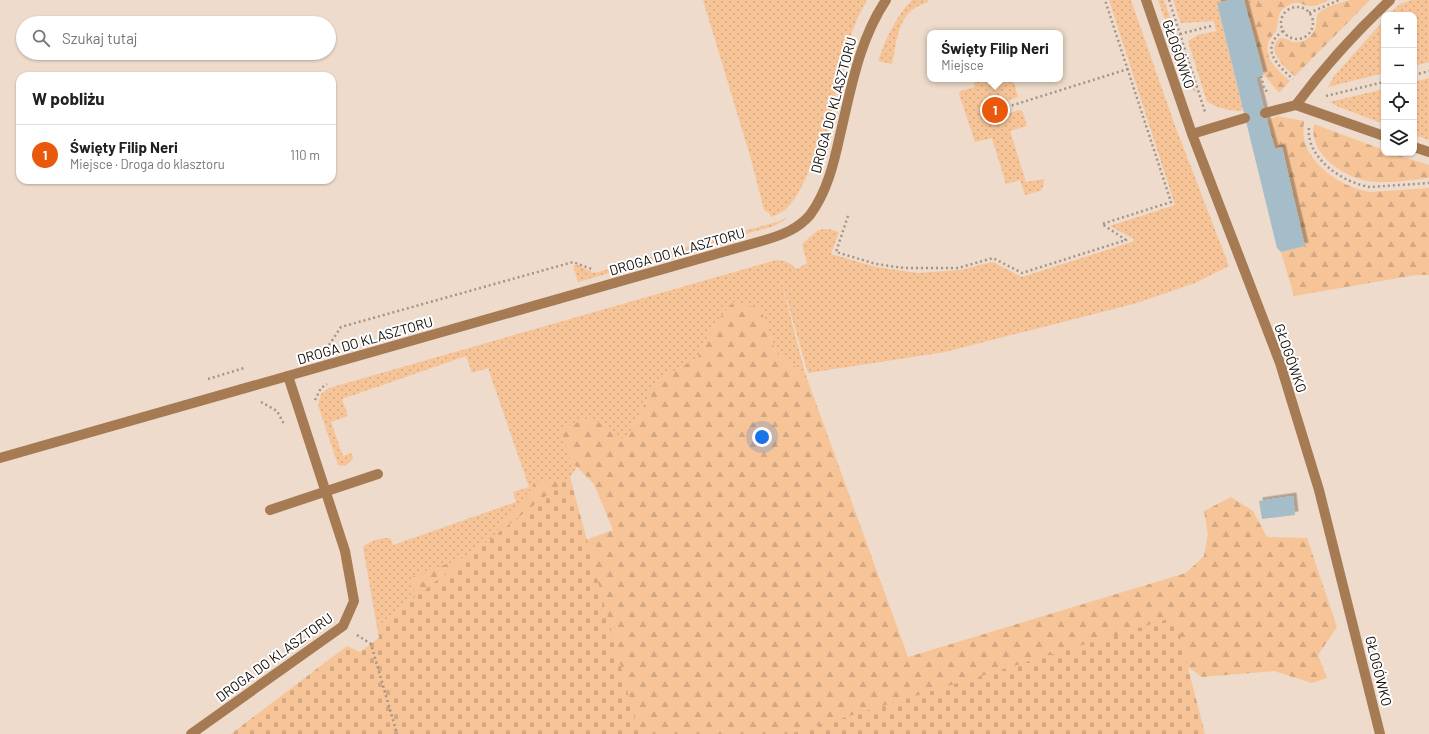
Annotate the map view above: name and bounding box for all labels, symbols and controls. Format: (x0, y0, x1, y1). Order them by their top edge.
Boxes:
map controls (1381, 12, 1417, 156)
button: + (1381, 12, 1417, 48)
search box (16, 16, 336, 60)
street label: GŁOGÓWKO (1159, 17, 1199, 91)
icon: search (30, 27, 52, 49)
text: Szukaj tutaj (62, 29, 138, 47)
popup (927, 30, 1063, 82)
street label: DROGA DO KLASZTORU (807, 35, 859, 175)
text: Święty Filip Neri (941, 39, 1049, 57)
button: − (1381, 48, 1417, 84)
text: Miejsce (941, 57, 984, 73)
button: locate (1381, 84, 1417, 120)
text: W pobliżu (32, 88, 105, 108)
pin: 1 (982, 95, 1008, 125)
button: layers (1381, 120, 1417, 156)
text: Święty Filip Neri (70, 138, 178, 156)
text: 1 (43, 147, 47, 163)
text: 110 m (290, 147, 320, 163)
text: Miejsce · Droga do klasztoru (70, 156, 225, 172)
street label: DROGA DO KLASZTORU (607, 223, 747, 279)
street label: DROGA DO KLASZTORU (295, 312, 435, 368)
street label: GŁOGÓWKO (1271, 321, 1311, 395)
your location (752, 427, 772, 447)
street label: DROGA DO KLASZTORU (212, 609, 336, 705)
street label: GŁOGÓWKO (1362, 634, 1396, 708)

